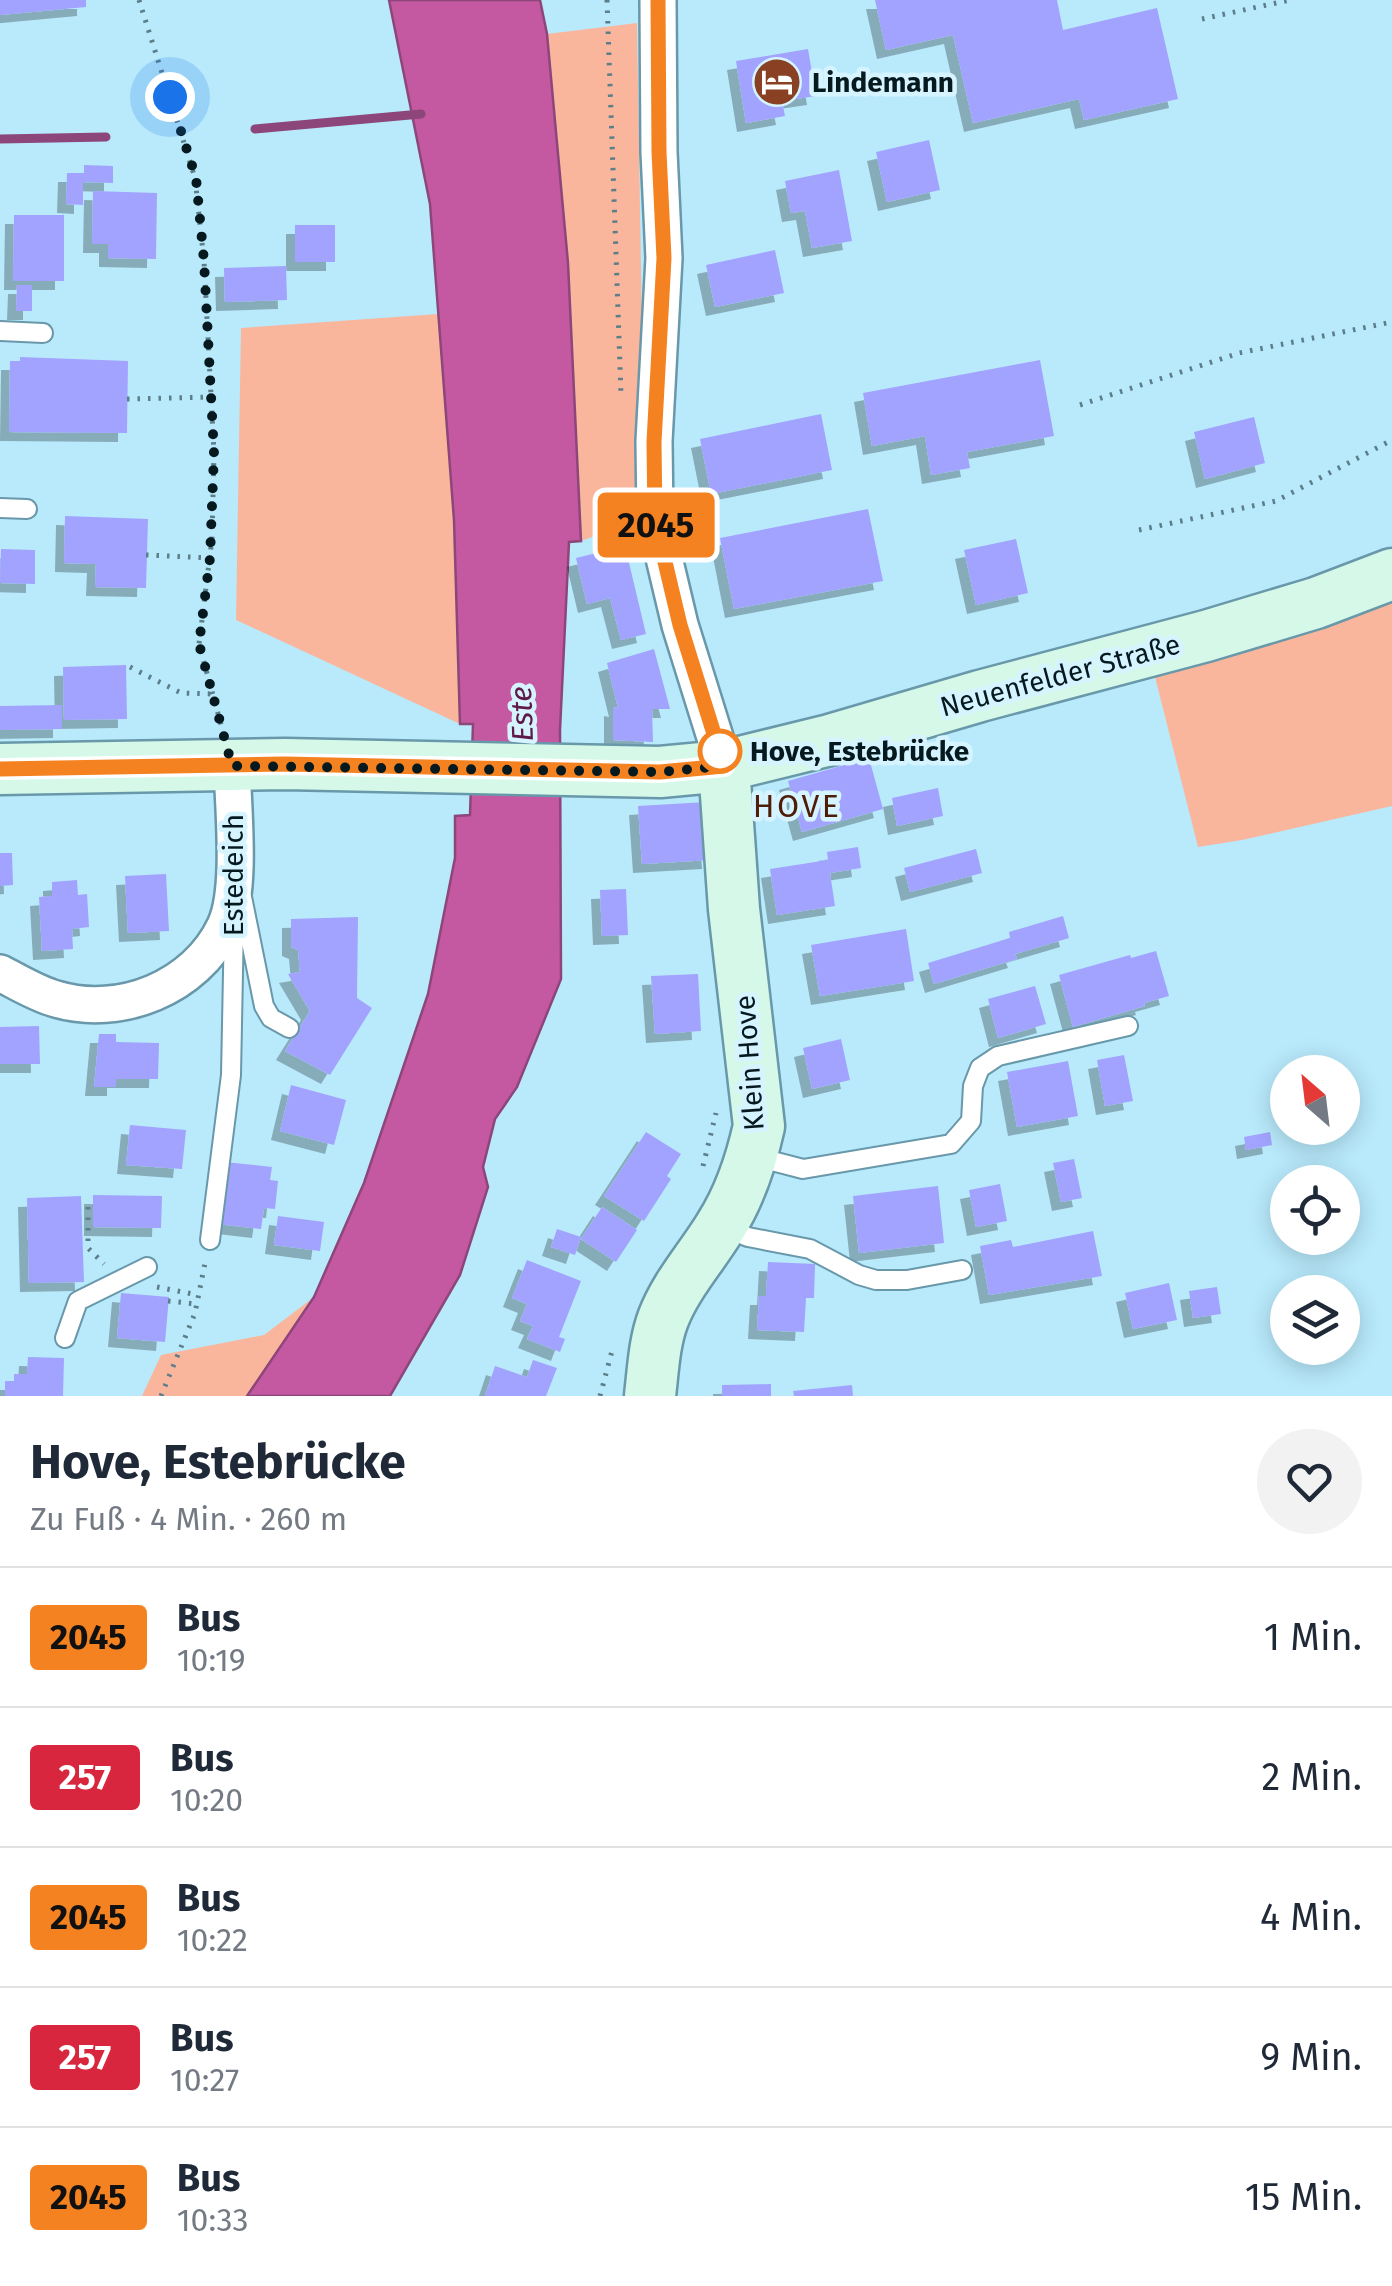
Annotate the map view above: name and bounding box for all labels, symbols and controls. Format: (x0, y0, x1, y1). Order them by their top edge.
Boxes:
hotel icon: Lindemann (751, 56, 803, 108)
place label: Lindemann (812, 66, 954, 99)
your location (145, 72, 195, 122)
line badge: 2045 (586, 492, 726, 558)
text: 2045 (618, 504, 694, 546)
street label: Neuenfelder Straße (936, 628, 1184, 723)
water label: Este (503, 686, 541, 742)
marker: Hove, Estebrücke (699, 730, 741, 772)
place label: Hove, Estebrücke (750, 735, 969, 768)
district label: HOVE (753, 787, 841, 825)
street label: Estedeich (217, 814, 250, 936)
street label: Klein Hove (728, 994, 771, 1132)
north arrow (1270, 1055, 1360, 1145)
map controls (1270, 1055, 1360, 1365)
button: locate (1270, 1165, 1360, 1255)
button: layers (1270, 1275, 1360, 1365)
button: heart (1257, 1429, 1362, 1534)
text: Hove, Estebrücke (30, 1433, 406, 1491)
text: Zu Fuß · 4 Min. · 260 m (30, 1500, 347, 1538)
text: Bus (177, 1595, 240, 1641)
text: 1 Min. (1264, 1614, 1362, 1660)
text: 2045 (50, 1616, 127, 1658)
text: 10:19 (177, 1641, 246, 1679)
text: Bus (170, 1735, 234, 1781)
text: 2 Min. (1261, 1754, 1362, 1800)
text: 257 (59, 1756, 111, 1798)
text: 10:20 (170, 1781, 243, 1819)
text: Bus (177, 1875, 240, 1921)
text: 4 Min. (1260, 1894, 1362, 1940)
text: 2045 (50, 1896, 127, 1938)
text: 10:22 (177, 1921, 248, 1959)
text: Bus (170, 2015, 234, 2061)
text: 9 Min. (1260, 2034, 1362, 2080)
text: 257 (59, 2036, 111, 2078)
text: 10:27 (170, 2061, 239, 2099)
text: Bus (177, 2155, 240, 2201)
text: 15 Min. (1245, 2174, 1362, 2220)
text: 2045 (50, 2176, 127, 2218)
text: 10:33 (177, 2201, 248, 2239)

